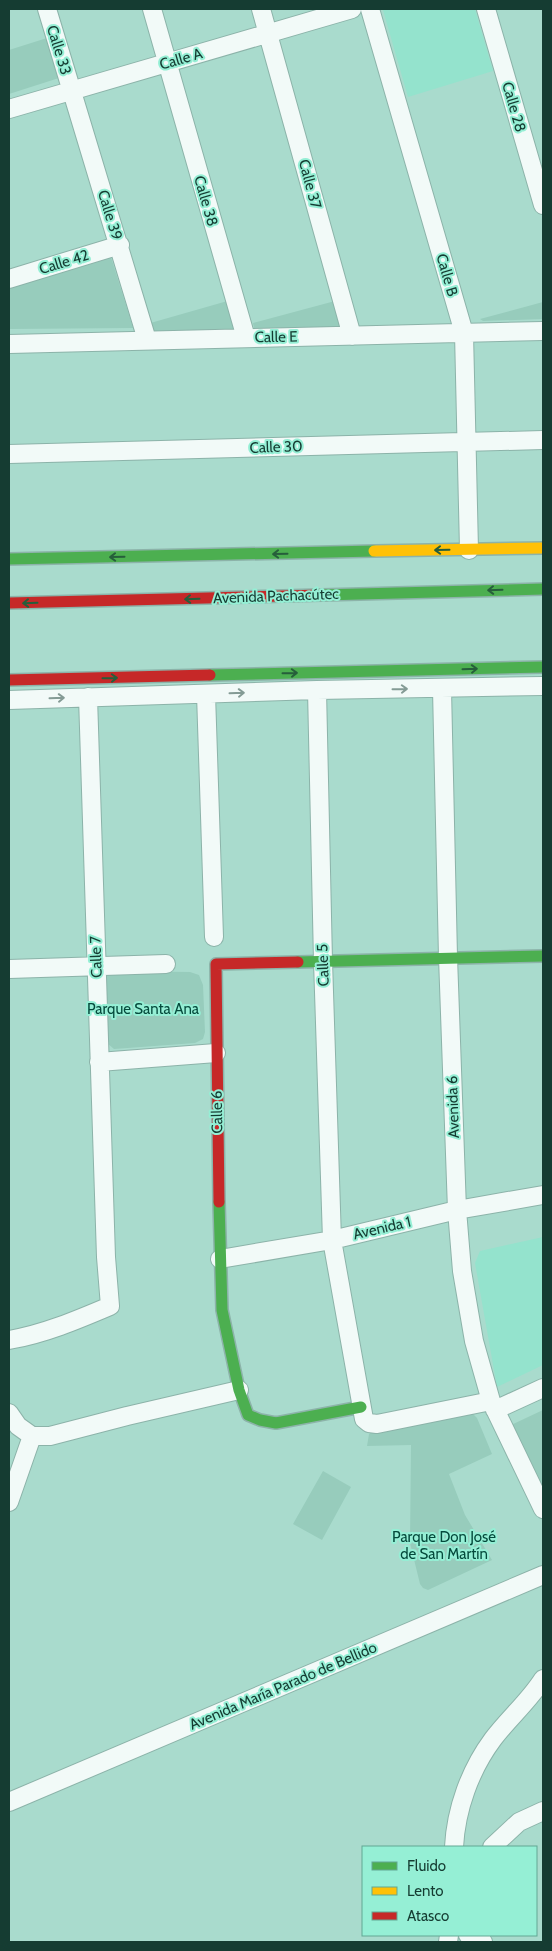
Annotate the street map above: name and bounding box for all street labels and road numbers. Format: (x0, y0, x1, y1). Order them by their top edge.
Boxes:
street label: Calle 33 (43, 23, 75, 77)
street label: Calle A (157, 44, 205, 74)
street label: Calle 28 (498, 80, 530, 134)
street label: Calle 37 (295, 157, 325, 211)
street label: Calle 38 (190, 174, 222, 228)
street label: Calle 39 (94, 188, 126, 242)
street label: Calle 42 (37, 246, 91, 278)
street label: Calle B (432, 252, 462, 298)
street label: Calle E (254, 328, 298, 346)
street label: Calle 30 (249, 437, 303, 457)
street label: Avenida Pachacútec (213, 585, 339, 607)
street label: Calle 7 (86, 935, 106, 978)
street label: Calle 5 (313, 943, 333, 987)
street label: Avenida 6 (443, 1075, 463, 1139)
street label: Calle 6 (208, 1090, 226, 1134)
street label: Avenida 1 (351, 1213, 413, 1243)
street label: Avenida María Parado de Bellido (186, 1638, 380, 1734)

